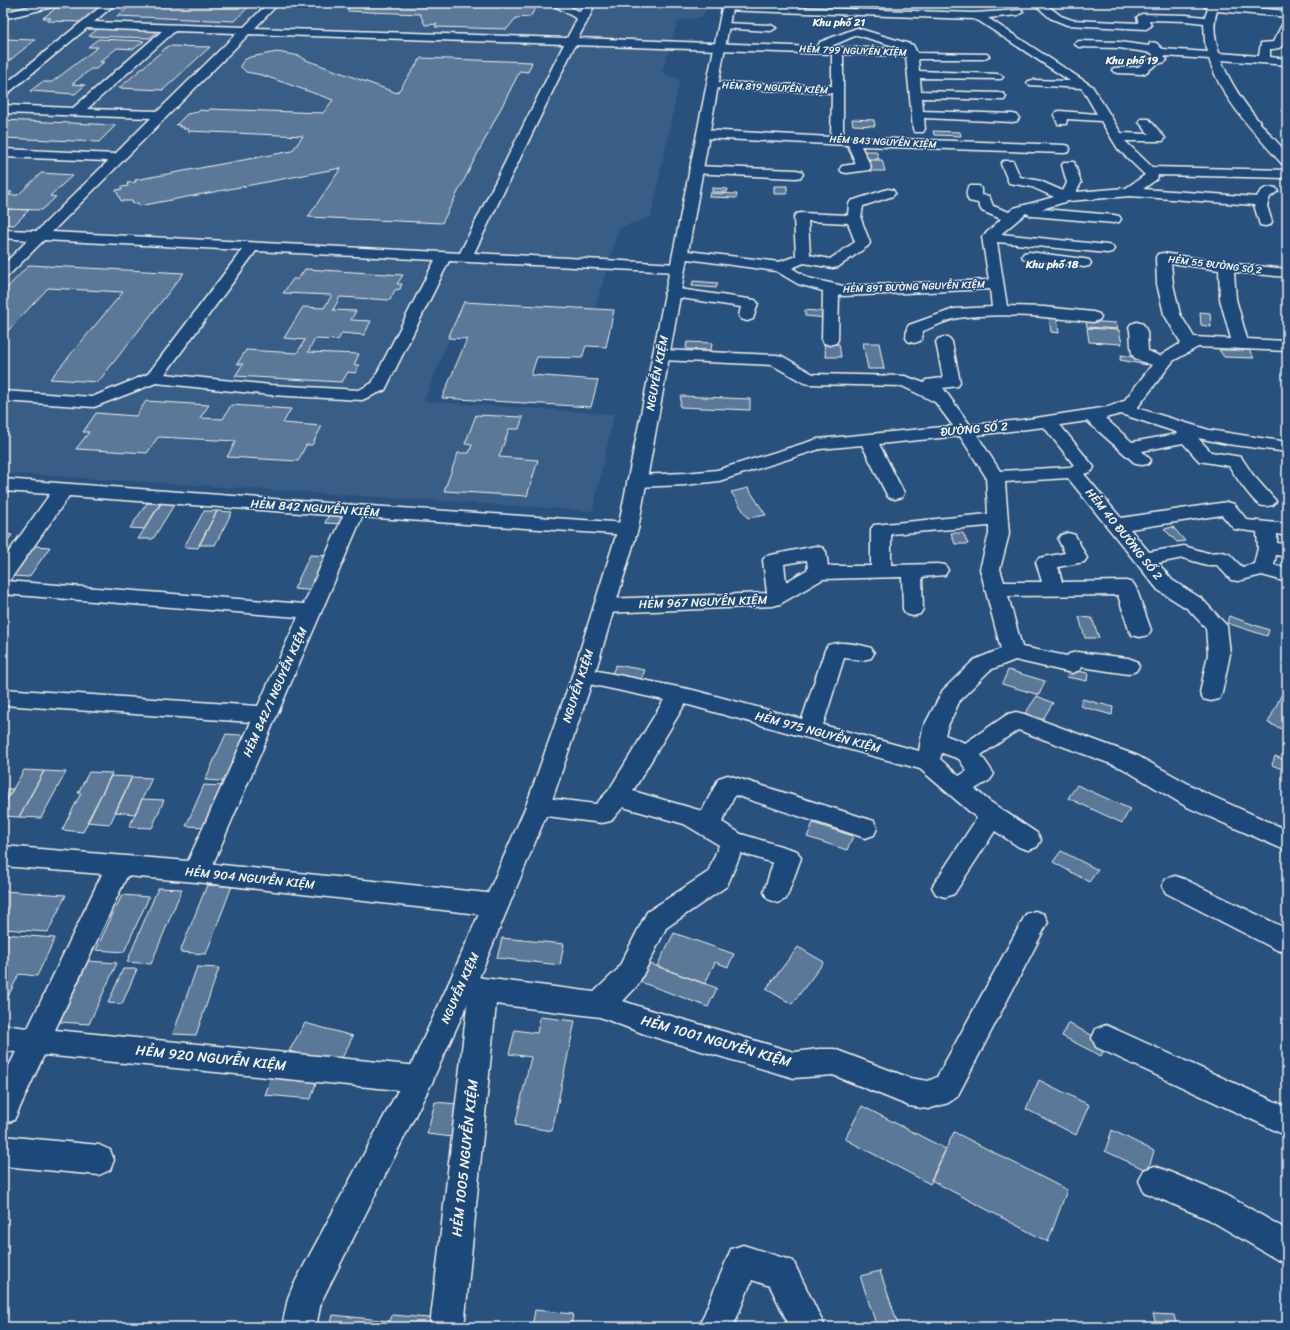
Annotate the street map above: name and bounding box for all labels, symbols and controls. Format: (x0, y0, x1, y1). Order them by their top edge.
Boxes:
district label: Khu phố 21 (812, 13, 865, 32)
street label: HẺM 799 NGUYỄN KIỆM (799, 40, 908, 62)
district label: Khu phố 19 (1105, 51, 1159, 70)
street label: HẺM 819 NGUYỄN KIỆM (721, 76, 829, 100)
street label: HẺM 843 NGUYỄN KIỆM (829, 130, 938, 154)
street label: HẺM 55 ĐƯỜNG SỐ 2 (1167, 250, 1263, 280)
district label: Khu phố 18 (1025, 255, 1079, 274)
street label: HẺM 891 ĐƯỜNG NGUYỄN KIỆM (843, 275, 986, 298)
street label: NGUYỄN KIỆM (639, 333, 675, 413)
street label: ĐƯỜNG SỐ 2 (939, 415, 1009, 443)
street label: HẺM 40 ĐƯỜNG SỐ 2 (1080, 483, 1168, 585)
street label: HẺM 842 NGUYỄN KIỆM (250, 493, 380, 523)
street label: HẺM 967 NGUYỄN KIỆM (638, 589, 768, 615)
street label: HẺM 842/1 NGUYỄN KIỆM (236, 623, 314, 761)
street label: NGUYỄN KIỆM (556, 646, 600, 726)
street label: HẺM 975 NGUYỄN KIỆM (753, 705, 883, 759)
street label: HẺM 904 NGUYỄN KIỆM (184, 860, 316, 896)
street label: NGUYỄN KIỆM (434, 948, 486, 1027)
street label: HẺM 1001 NGUYỄN KIỆM (638, 1008, 795, 1075)
street label: HẺM 920 NGUYỄN KIỆM (135, 1038, 288, 1078)
street label: HẺM 1005 NGUYỄN KIỆM (444, 1078, 486, 1238)

